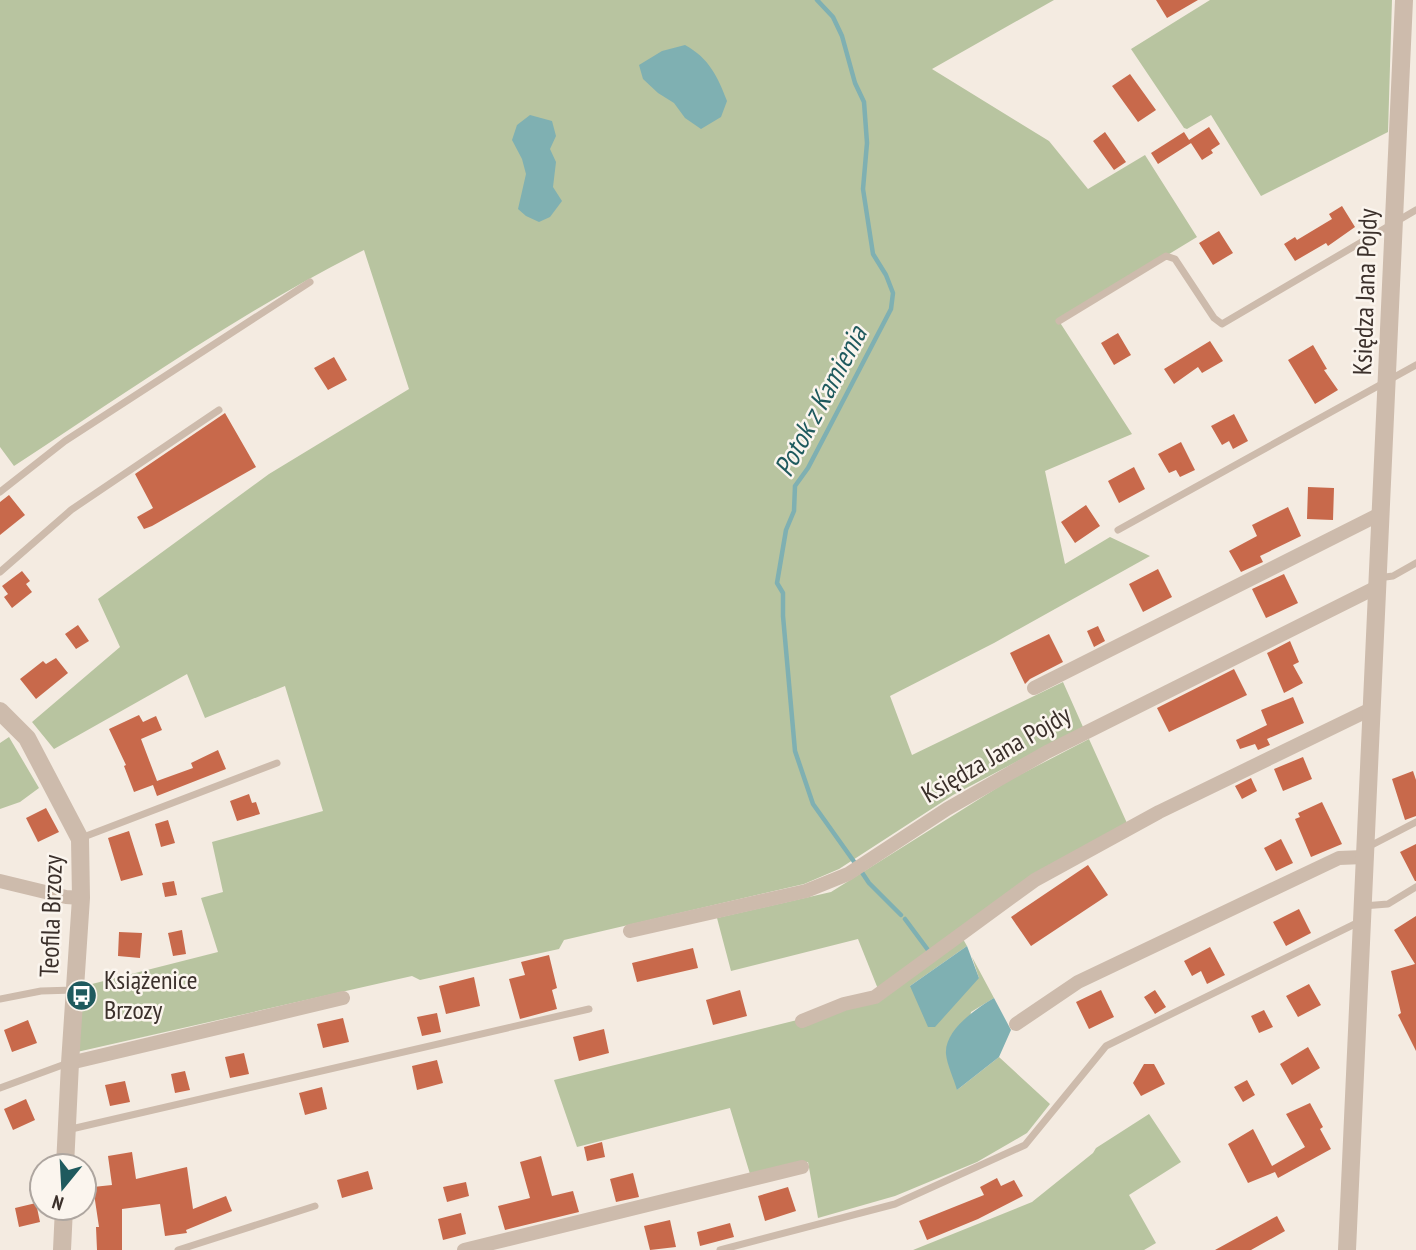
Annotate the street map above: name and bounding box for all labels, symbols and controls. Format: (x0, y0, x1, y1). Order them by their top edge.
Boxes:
street label: Księdza Jana Pojdy (1345, 208, 1384, 376)
water label: Potok z Kamienia (765, 318, 875, 482)
street label: Księdza Jana Pojdy (915, 697, 1076, 810)
street label: Teofila Brzozy (32, 854, 69, 978)
place label: Książenice Brzozy (104, 963, 198, 1026)
bus stop icon: Książenice Brzozy (64, 978, 98, 1012)
north arrow (28, 1152, 98, 1222)
text: N (49, 1190, 66, 1216)

